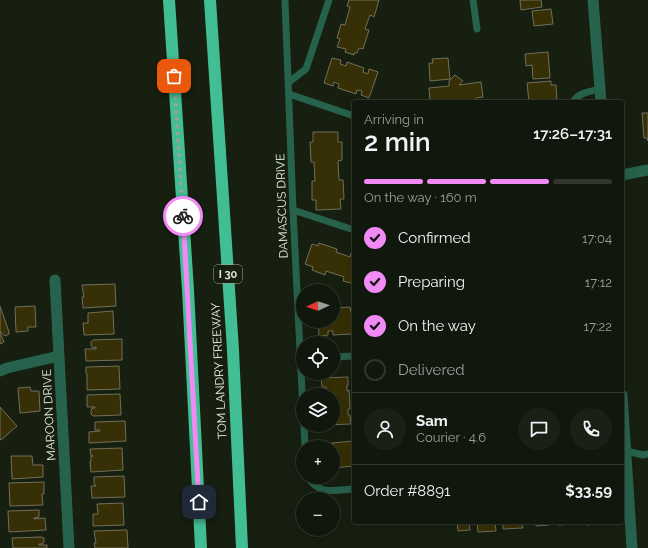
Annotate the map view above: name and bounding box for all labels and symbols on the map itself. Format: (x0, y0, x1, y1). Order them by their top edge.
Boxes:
pin (157, 59, 191, 93)
street label: DAMASCUS DRIVE (273, 153, 291, 259)
courier (163, 196, 203, 236)
road number: I 30 (214, 265, 242, 283)
north arrow (296, 284, 340, 328)
street label: TOM LANDRY FREEWAY (208, 302, 230, 440)
street label: MAROON DRIVE (40, 369, 58, 461)
pin (182, 485, 216, 519)

